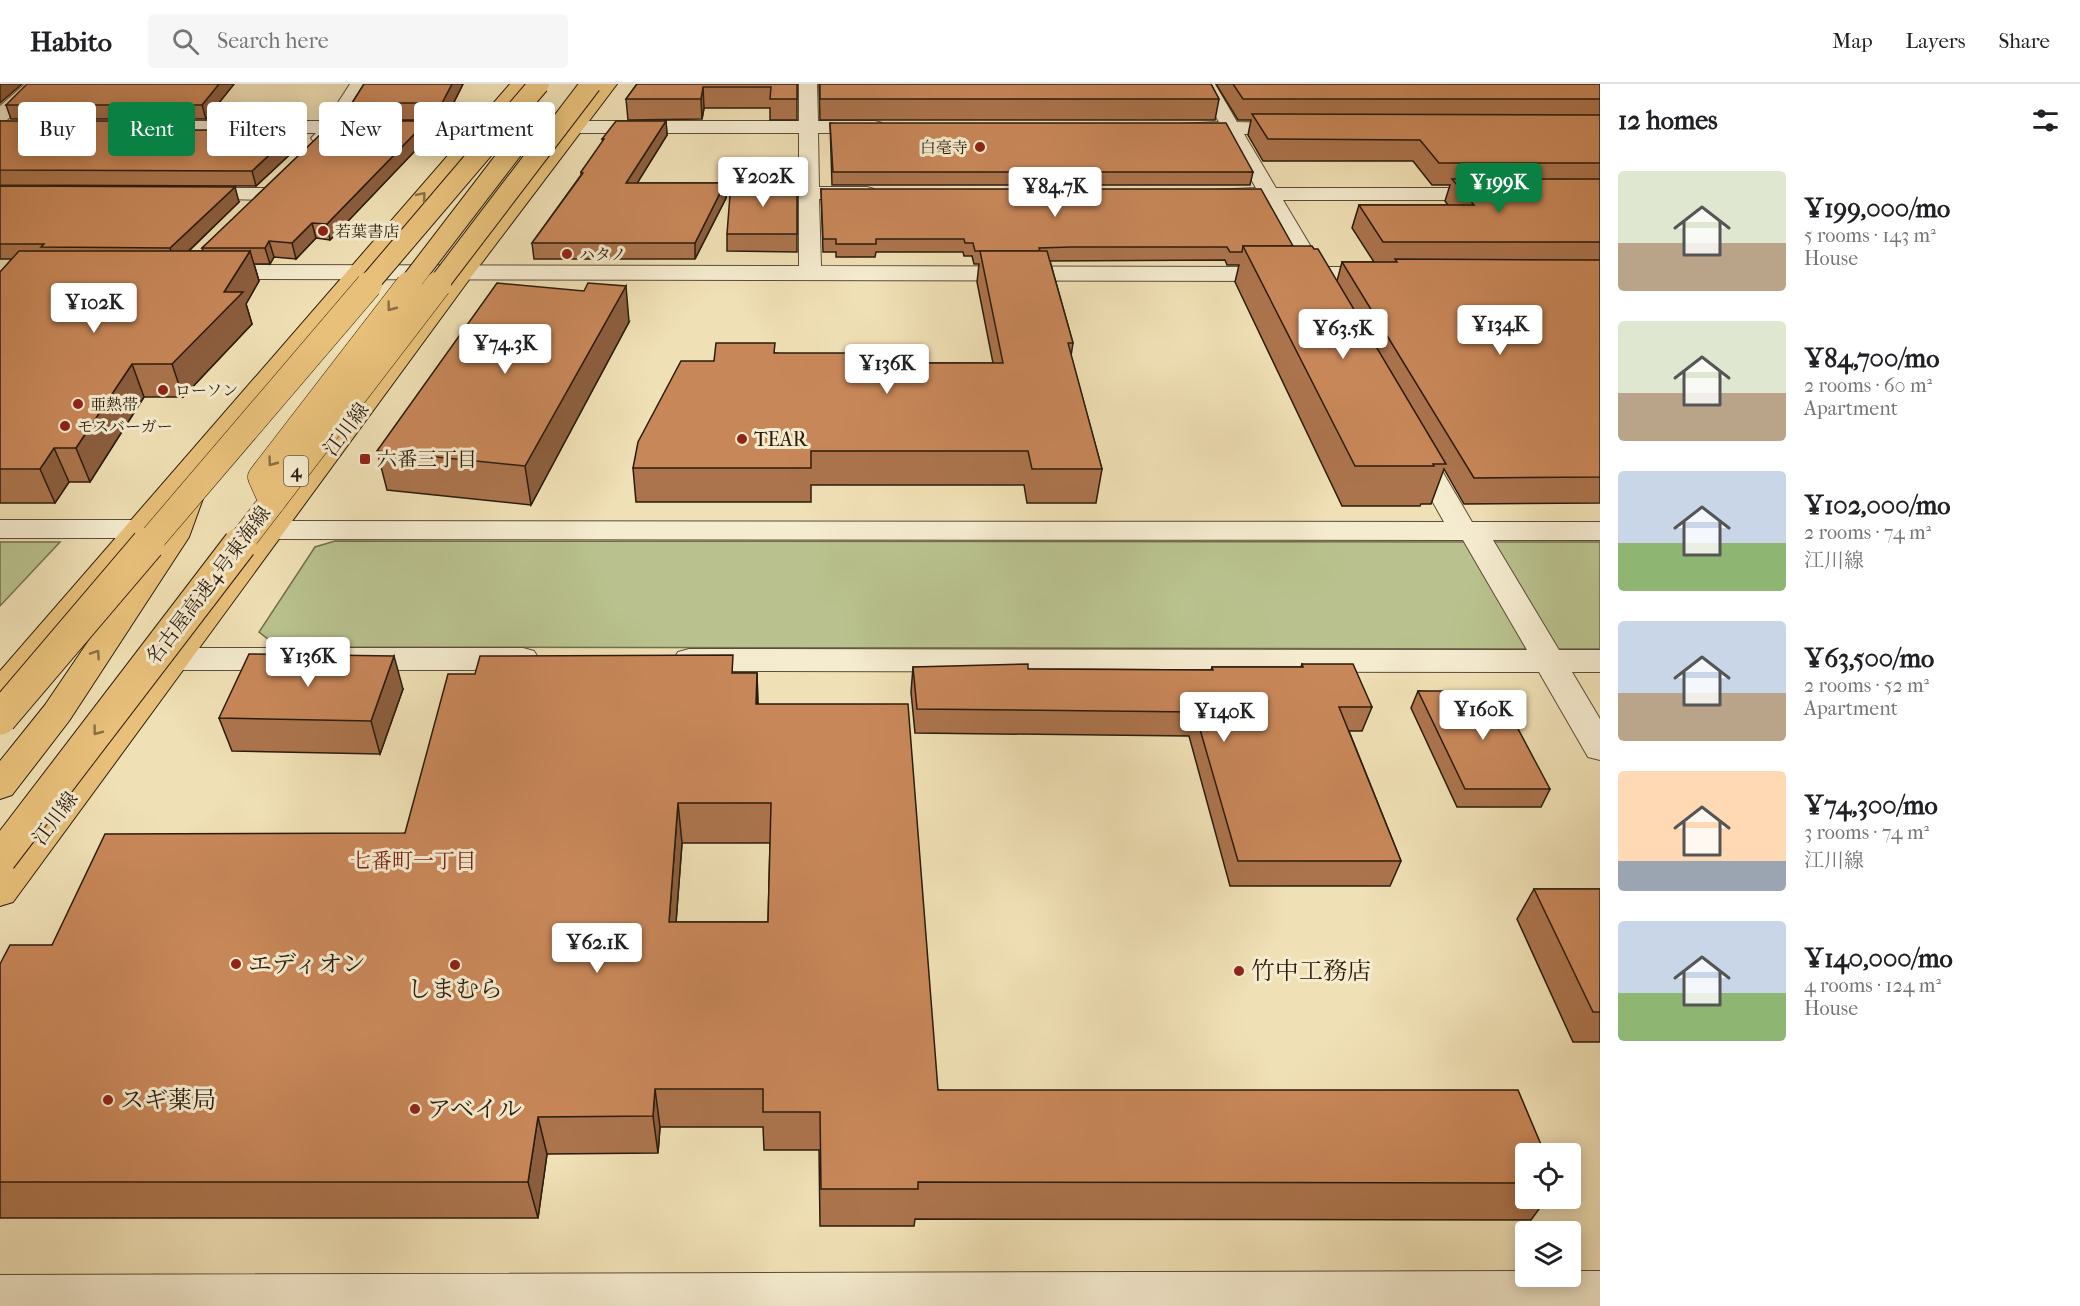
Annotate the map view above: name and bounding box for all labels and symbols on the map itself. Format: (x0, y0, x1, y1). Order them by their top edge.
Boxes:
place label: 白毫寺 (920, 138, 968, 157)
marker: 白毫寺 (973, 140, 987, 154)
pin: ¥202K (721, 157, 805, 208)
pin: ¥199K (1457, 163, 1541, 214)
pin: ¥84.7K (1006, 167, 1104, 218)
one-way arrow (415, 192, 426, 203)
place label: 若葉書店 (335, 222, 399, 241)
marker: 若葉書店 (316, 224, 330, 238)
place label: ハタノ (579, 245, 627, 264)
marker: ハタノ (560, 247, 574, 261)
pin: ¥102K (52, 283, 136, 334)
one-way arrow (387, 301, 398, 312)
pin: ¥134K (1458, 305, 1542, 356)
pin: ¥63.5K (1294, 309, 1392, 360)
pin: ¥74.3K (456, 324, 554, 375)
pin: ¥136K (845, 344, 929, 395)
place label: ローソン (175, 381, 238, 400)
marker: ローソン (156, 383, 170, 397)
place label: 亜熱帯 (90, 395, 138, 414)
marker: 亜熱帯 (71, 397, 85, 411)
street label: 江川線 (319, 398, 374, 460)
place label: モスバーガー (77, 417, 173, 436)
marker: モスバーガー (58, 419, 72, 433)
place label: TEAR (754, 428, 809, 451)
marker: TEAR (735, 432, 749, 446)
place label: 六番三丁目 (377, 448, 477, 471)
marker: 六番三丁目 (358, 452, 372, 466)
one-way arrow (269, 455, 280, 466)
road number: 4 (284, 456, 308, 486)
street label: 名古屋高速4号東海線 (141, 502, 275, 669)
pin: ¥136K (266, 637, 350, 688)
one-way arrow (89, 649, 100, 660)
pin: ¥160K (1441, 690, 1525, 741)
pin: ¥140K (1182, 692, 1266, 743)
one-way arrow (93, 725, 104, 736)
street label: 江川線 (28, 787, 83, 849)
district label: 七番町一丁目 (350, 849, 476, 873)
pin: ¥62.1K (548, 923, 646, 974)
place label: エディオン (248, 950, 366, 978)
marker: エディオン (229, 957, 243, 971)
place label: 竹中工務店 (1251, 957, 1371, 985)
marker: しまむら (448, 958, 462, 972)
marker: 竹中工務店 (1232, 964, 1246, 978)
place label: しまむら (407, 975, 503, 1003)
place label: スギ薬局 (120, 1086, 216, 1114)
marker: スギ薬局 (101, 1093, 115, 1107)
place label: アベイル (427, 1095, 522, 1123)
marker: アベイル (408, 1102, 422, 1116)

